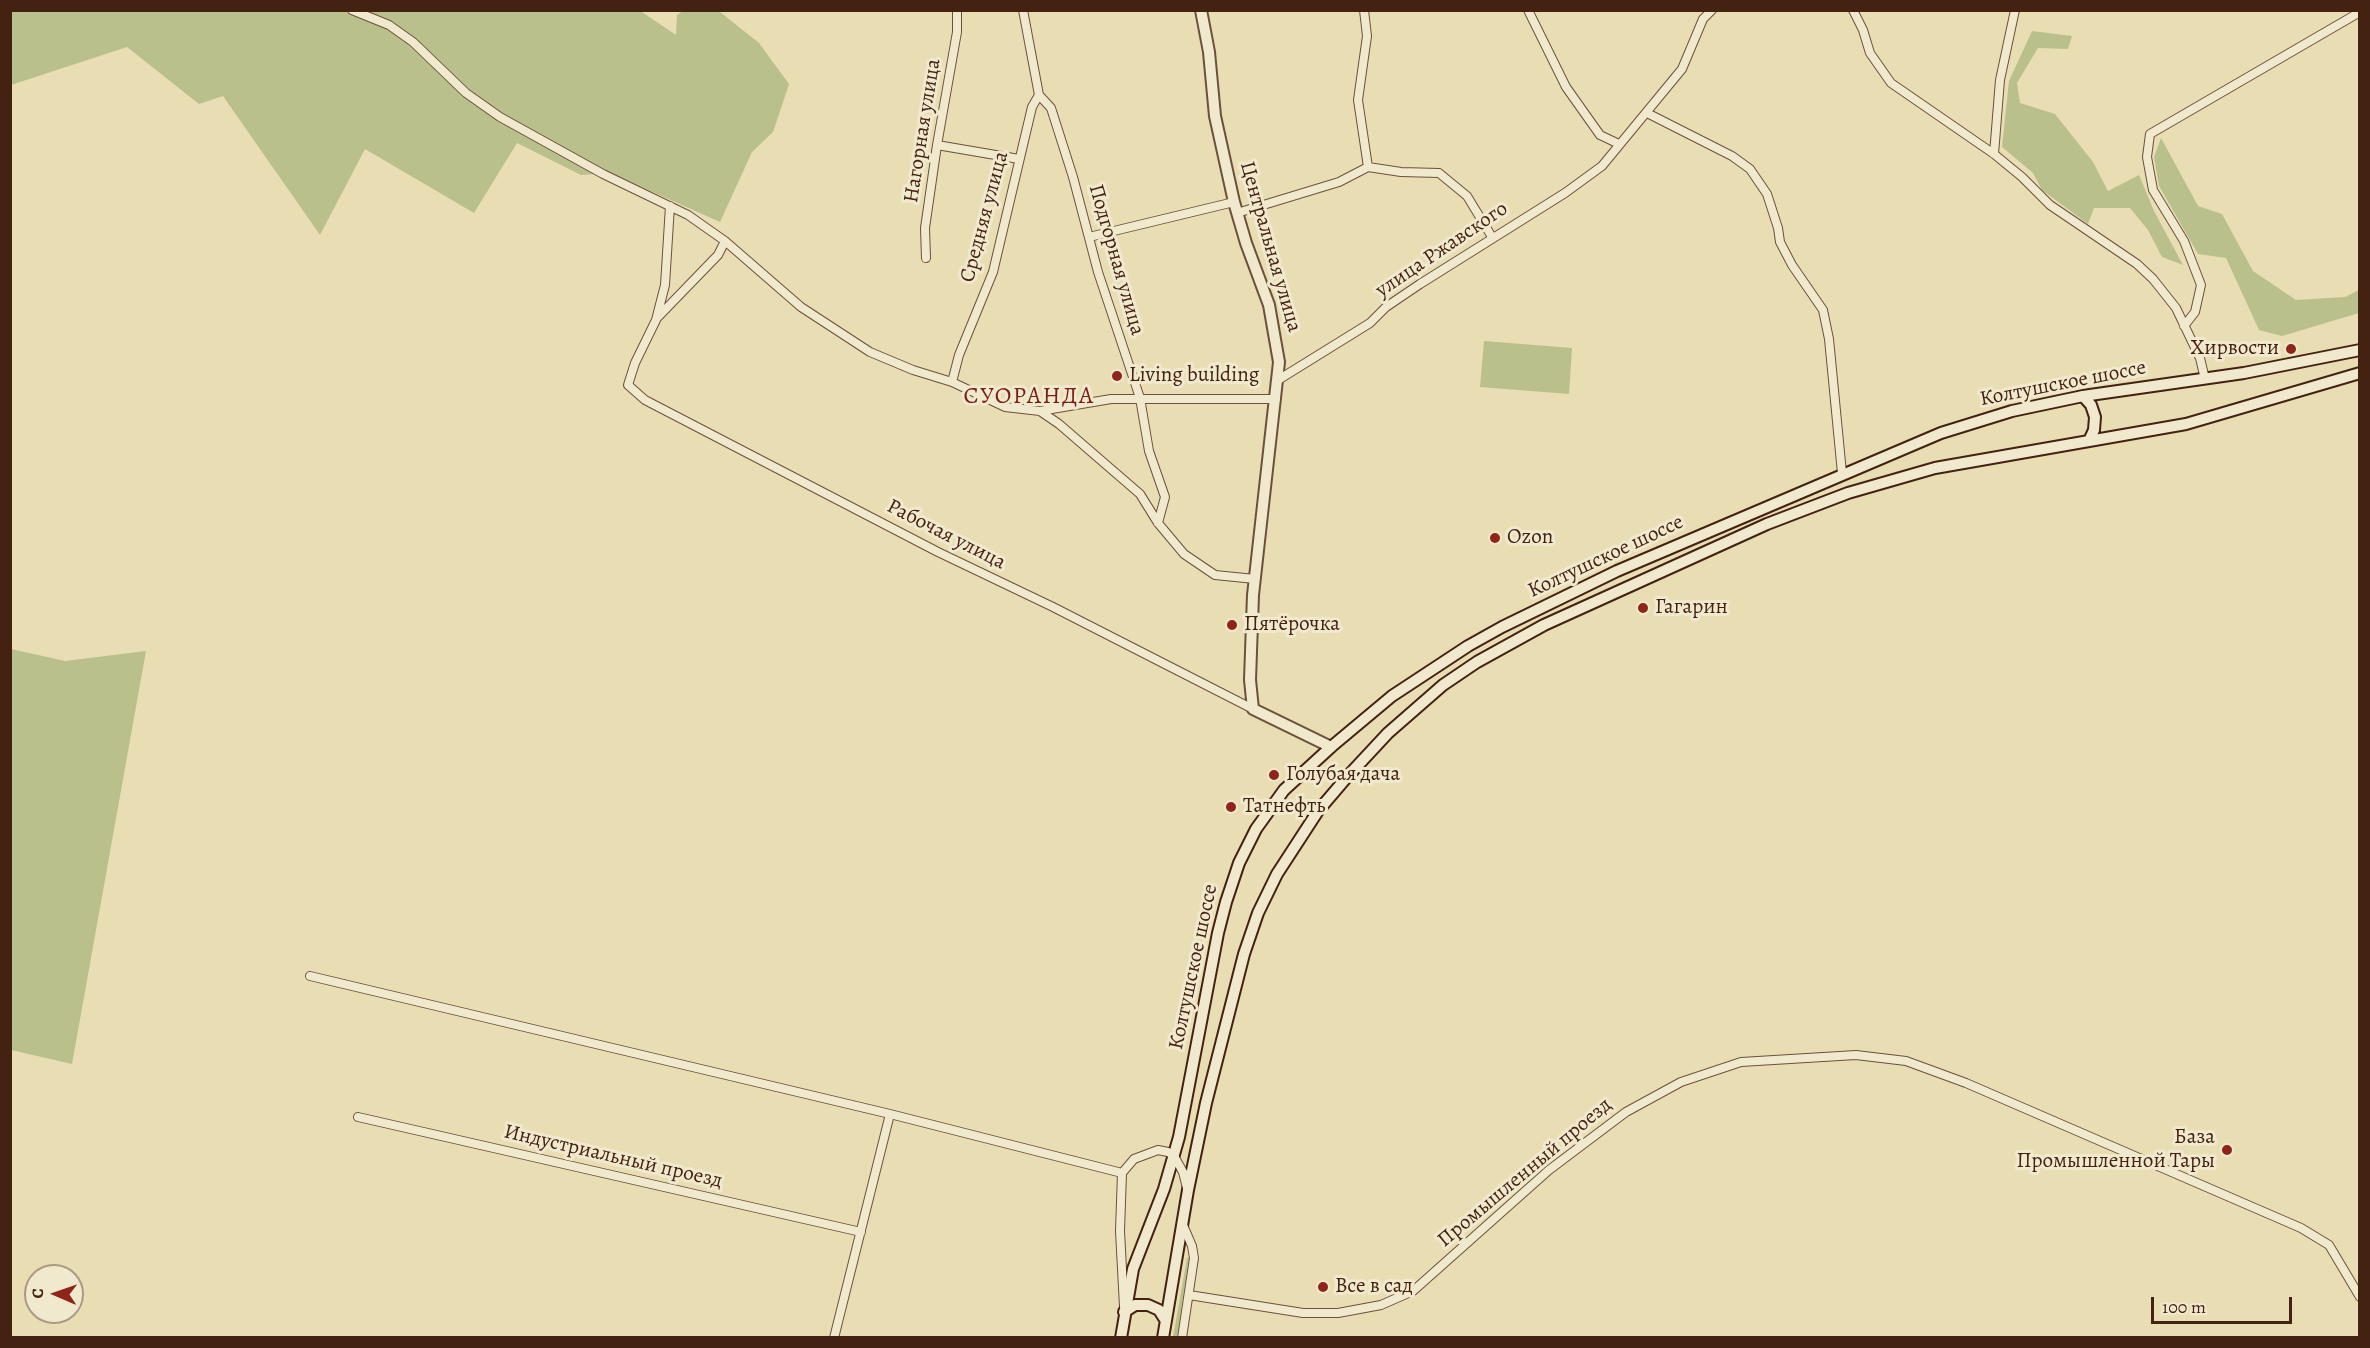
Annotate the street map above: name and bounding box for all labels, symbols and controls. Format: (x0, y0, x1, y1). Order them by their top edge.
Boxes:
street label: Нагорная улица (899, 57, 947, 205)
street label: Средняя улица (955, 149, 1015, 285)
street label: Центральная улица (1234, 159, 1306, 335)
street label: Подгорная улица (1082, 182, 1150, 338)
street label: улица Ржавского (1371, 197, 1513, 303)
place label: Хирвости (2191, 336, 2279, 362)
marker: Хирвости (2284, 342, 2298, 356)
street label: Колтушское шоссе (1978, 356, 2148, 412)
place label: Living building (1129, 363, 1259, 389)
marker: Living building (1110, 369, 1124, 383)
district label: СУОРАНДА (964, 383, 1094, 411)
street label: Рабочая улица (882, 494, 1010, 576)
street label: Колтушское шоссе (1524, 510, 1688, 604)
place label: Ozon (1507, 525, 1553, 551)
marker: Ozon (1488, 531, 1502, 545)
place label: Гагарин (1655, 595, 1728, 621)
marker: Гагарин (1636, 601, 1650, 615)
place label: Пятёрочка (1244, 612, 1340, 638)
marker: Пятёрочка (1225, 618, 1239, 632)
place label: Голубая дача (1286, 762, 1400, 788)
marker: Голубая дача (1267, 768, 1281, 782)
place label: Татнефть (1243, 794, 1325, 820)
marker: Татнефть (1224, 800, 1238, 814)
street label: Колтушское шоссе (1164, 882, 1224, 1052)
street label: Промышленный проезд (1433, 1093, 1617, 1253)
street label: Индустриальный проезд (501, 1120, 725, 1194)
place label: База Промышленной Тары (2016, 1125, 2215, 1175)
marker: База Промышленной Тары (2220, 1143, 2234, 1157)
north arrow (24, 1264, 84, 1324)
place label: Все в сад (1335, 1274, 1413, 1300)
marker: Все в сад (1316, 1280, 1330, 1294)
scale bar (2154, 1285, 2295, 1323)
text: С (27, 1288, 49, 1299)
text: 100 m (2162, 1295, 2206, 1319)

